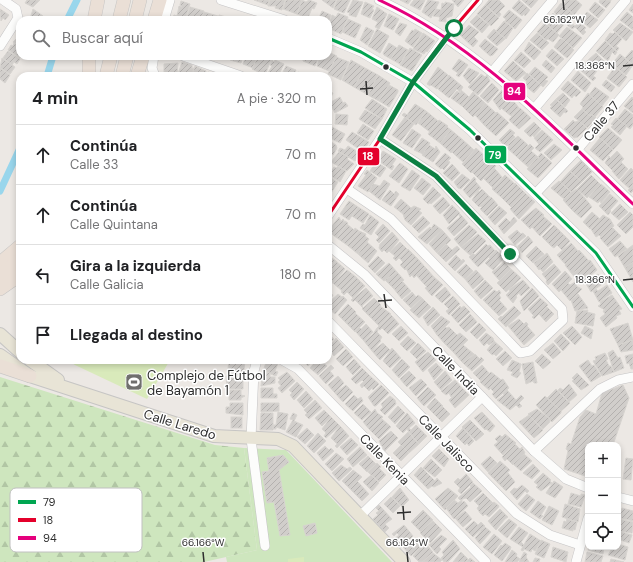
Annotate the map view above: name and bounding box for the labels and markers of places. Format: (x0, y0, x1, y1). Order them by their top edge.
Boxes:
unlabelled marker (381, 62, 391, 72)
unlabelled marker (473, 133, 483, 143)
unlabelled marker (571, 143, 581, 153)
place label: Complejo de Fútbol de Bayamón 1 (147, 367, 266, 399)
sports icon: Complejo de Fútbol de Bayamón 1 (124, 372, 144, 392)

